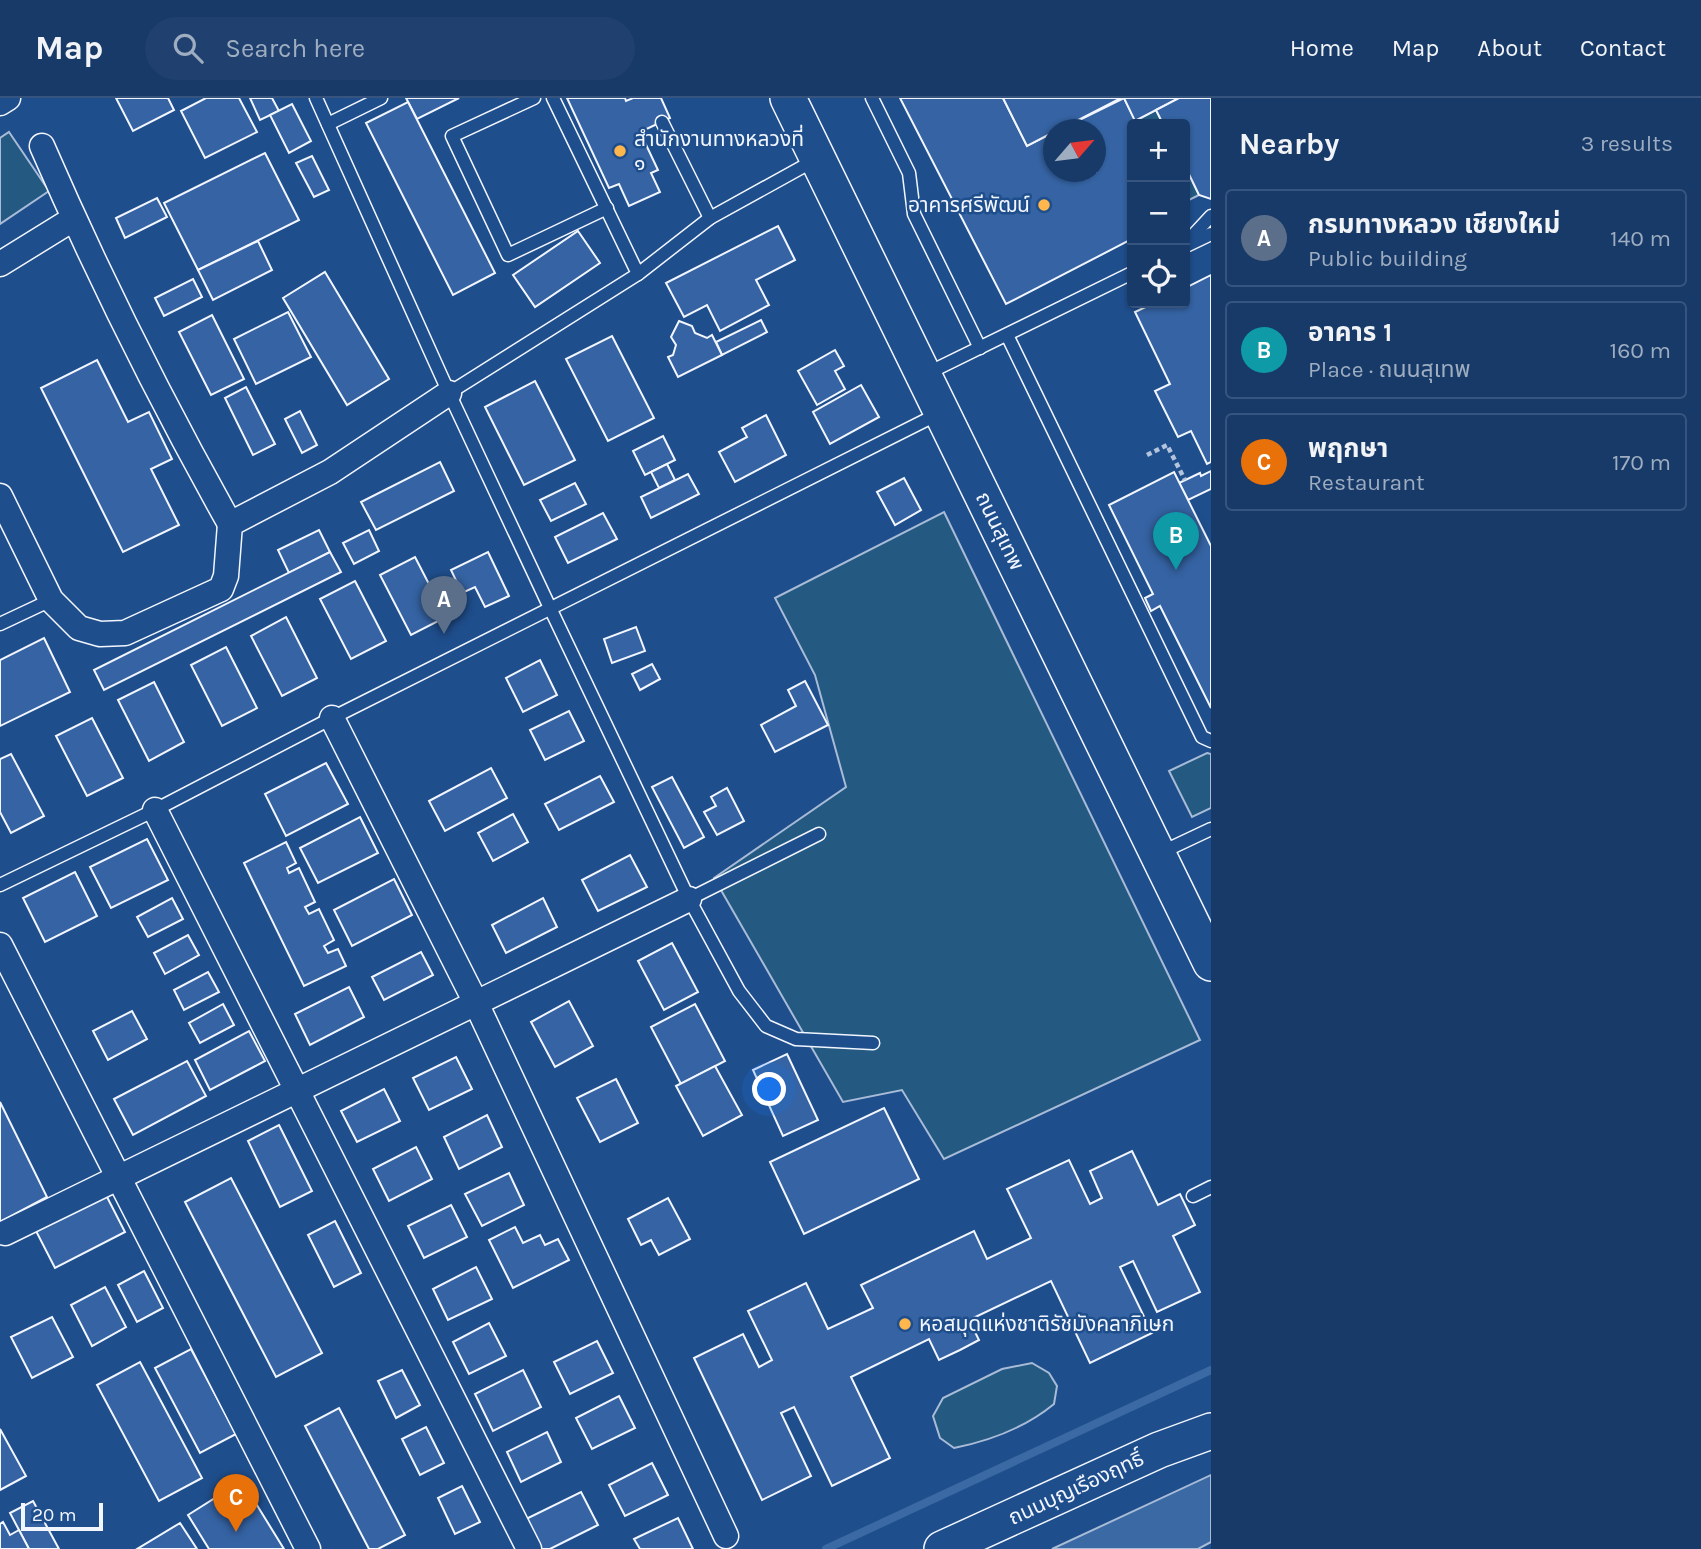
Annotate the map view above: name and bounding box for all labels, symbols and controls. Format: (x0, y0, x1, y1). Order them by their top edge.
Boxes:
search box (145, 17, 635, 80)
text: Map (35, 29, 103, 67)
icon: search (169, 29, 207, 67)
text: Search here (225, 33, 365, 64)
text: Home (1290, 34, 1354, 62)
text: Map (1392, 34, 1439, 62)
text: About (1477, 34, 1542, 62)
text: Contact (1580, 34, 1666, 62)
north arrow (1043, 119, 1106, 182)
map controls (1127, 119, 1190, 308)
button: + (1127, 119, 1190, 182)
place label: สำนักงานทางหลวงที่ ๑ (634, 124, 804, 175)
text: Nearby (1239, 126, 1339, 162)
text: 3 results (1581, 130, 1673, 157)
marker: สำนักงานทางหลวงที่ ๑ (612, 143, 628, 159)
button: − (1127, 182, 1190, 245)
place label: อาคารศรีพัฒน์ (908, 193, 1030, 217)
marker: อาคารศรีพัฒน์ (1036, 197, 1052, 213)
text: กรมทางหลวง เชียงใหม่ (1308, 209, 1560, 240)
text: A (1257, 225, 1271, 252)
text: 140 m (1610, 225, 1671, 252)
button: locate (1127, 245, 1190, 308)
text: Public building (1308, 245, 1467, 272)
text: อาคาร 1 (1308, 317, 1392, 348)
text: B (1257, 337, 1271, 364)
text: 160 m (1610, 337, 1671, 364)
text: Place · ถนนสุเทพ (1308, 356, 1471, 383)
text: พฤกษา (1308, 433, 1388, 464)
text: C (1257, 449, 1271, 476)
text: 170 m (1612, 449, 1671, 476)
text: Restaurant (1308, 469, 1425, 496)
street label: ถนนสุเทพ (970, 488, 1029, 574)
pin: B (1153, 512, 1199, 570)
pin: A (421, 576, 467, 634)
your location (752, 1072, 786, 1106)
place label: หอสมุดแห่งชาติรัชมังคลาภิเษก (919, 1312, 1174, 1337)
marker: หอสมุดแห่งชาติรัชมังคลาภิเษก (897, 1316, 913, 1332)
street label: ถนนบุญเรืองฤทธิ์ (1004, 1445, 1148, 1531)
pin: C (213, 1474, 259, 1532)
scale bar (21, 1500, 103, 1532)
text: 20 m (32, 1504, 77, 1526)

